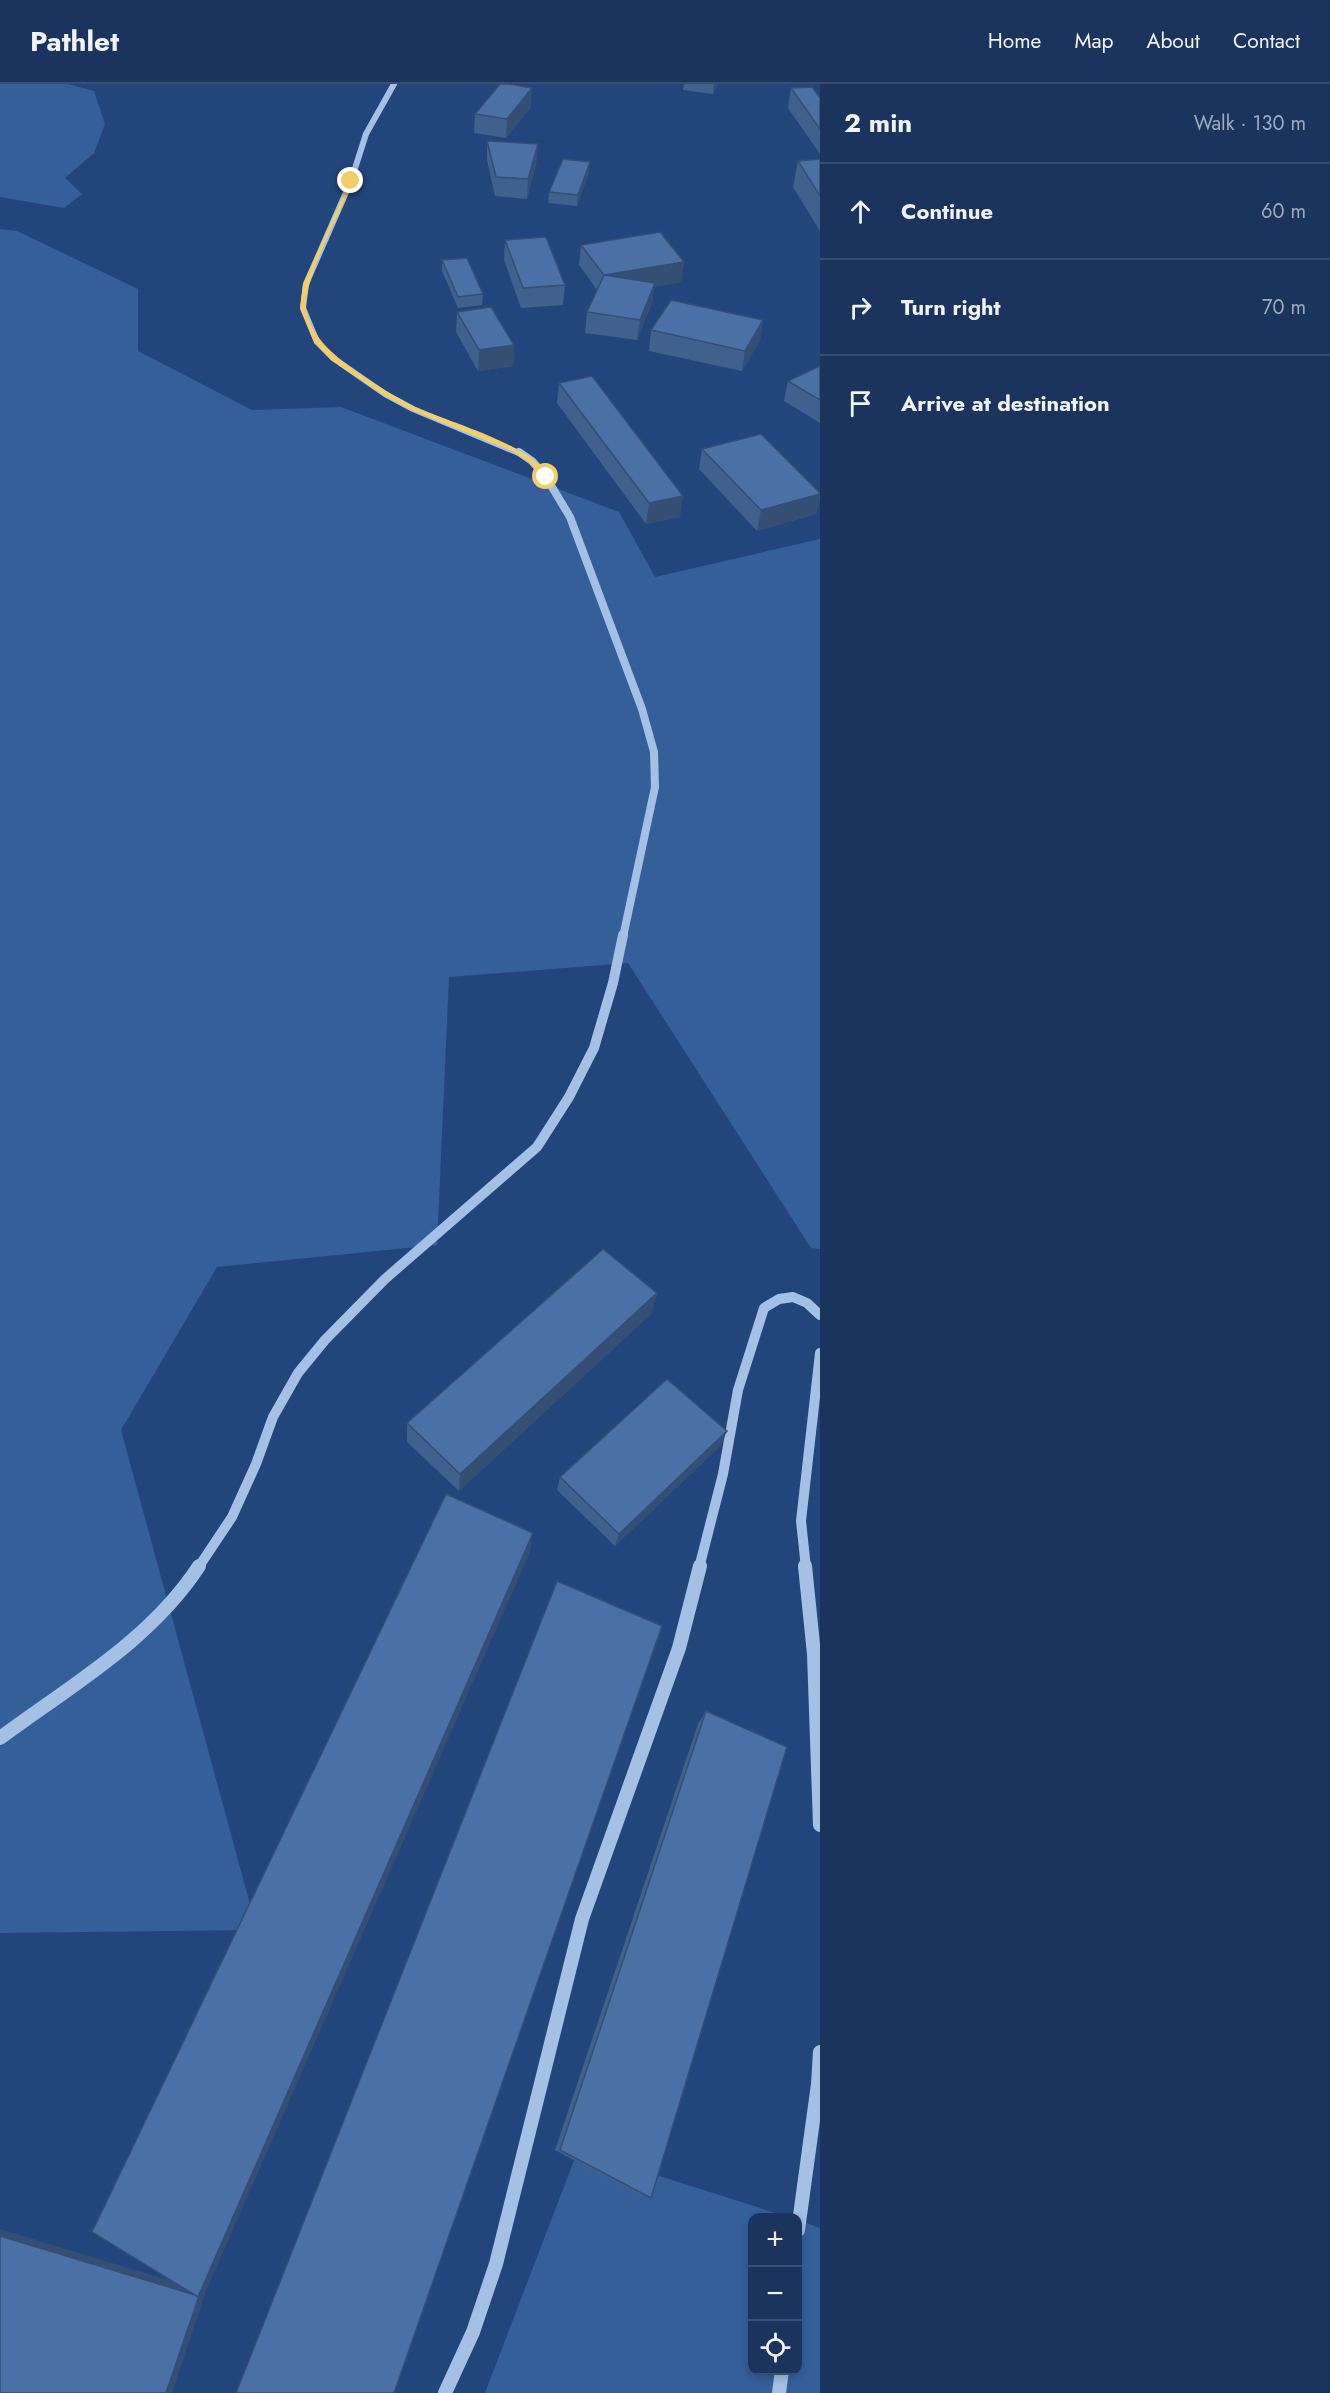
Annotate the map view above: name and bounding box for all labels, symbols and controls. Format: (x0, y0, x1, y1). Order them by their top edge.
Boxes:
text: Pathlet (30, 21, 119, 62)
text: Home (988, 26, 1041, 56)
text: Map (1074, 26, 1114, 56)
text: About (1147, 26, 1200, 56)
text: Contact (1233, 26, 1300, 56)
text: 2 min (844, 104, 912, 142)
text: Walk · 130 m (1194, 109, 1306, 138)
route end (337, 167, 363, 193)
icon: ahead (844, 195, 877, 228)
text: Continue (901, 195, 993, 227)
text: 60 m (1261, 197, 1306, 226)
icon: right (844, 291, 877, 324)
text: Turn right (901, 291, 1001, 323)
text: 70 m (1262, 293, 1306, 322)
icon: arrive (844, 387, 877, 420)
text: Arrive at destination (901, 387, 1110, 419)
route start (532, 463, 558, 489)
map controls (748, 2213, 802, 2375)
button: + (748, 2213, 802, 2267)
button: − (748, 2267, 802, 2321)
button: locate (748, 2321, 802, 2375)

